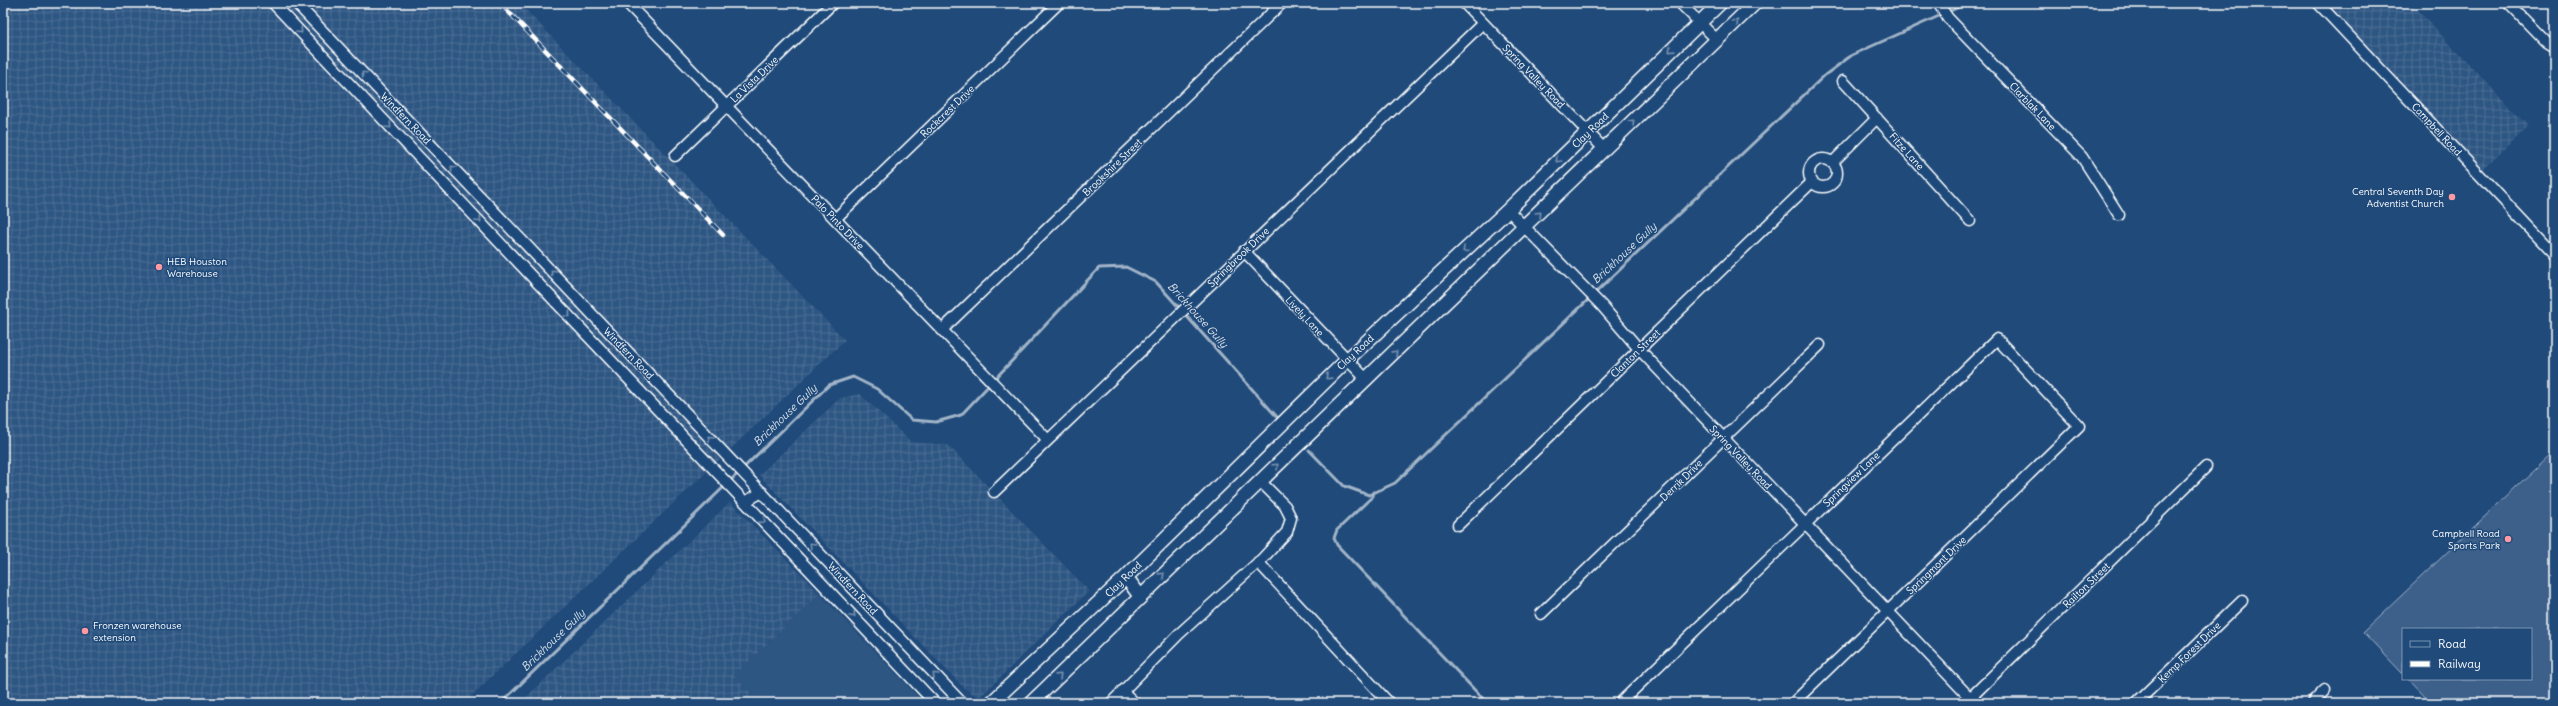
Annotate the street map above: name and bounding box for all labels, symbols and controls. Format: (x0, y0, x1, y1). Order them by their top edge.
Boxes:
one-way arrow (1731, 19, 1739, 27)
one-way arrow (295, 26, 303, 34)
street label: Spring Valley Road (1500, 42, 1568, 111)
one-way arrow (1668, 45, 1676, 53)
street label: La Vista Drive (728, 53, 781, 105)
one-way arrow (361, 71, 368, 79)
street label: Clarblak Lane (2006, 80, 2059, 133)
street label: Rockcrest Drive (918, 82, 977, 140)
street label: Windfern Road (378, 90, 434, 147)
street label: Campbell Road (2409, 100, 2465, 159)
street label: Clay Road (1569, 110, 1611, 151)
one-way arrow (1627, 119, 1635, 127)
one-way arrow (385, 121, 392, 129)
street label: Fitze Lane (1886, 130, 1927, 173)
street label: Brookshire Street (1080, 135, 1145, 199)
one-way arrow (1555, 156, 1563, 163)
one-way arrow (450, 165, 458, 173)
place label: Central Seventh Day Adventist Church (2352, 185, 2444, 210)
street label: Palo Pinto Drive (808, 192, 867, 252)
marker: Central Seventh Day Adventist Church (2447, 192, 2457, 202)
one-way arrow (1534, 211, 1542, 219)
one-way arrow (474, 215, 482, 223)
water label: Brickhouse Gully (1589, 219, 1660, 287)
street label: Springbrook Drive (1205, 225, 1272, 290)
one-way arrow (1462, 246, 1469, 253)
place label: HEB Houston Warehouse (167, 255, 227, 280)
marker: HEB Houston Warehouse (154, 262, 164, 272)
one-way arrow (550, 269, 557, 277)
water label: Brickhouse Gully (1165, 279, 1232, 351)
street label: Lively Lane (1283, 293, 1327, 339)
one-way arrow (563, 310, 571, 318)
street label: Windfern Road (601, 325, 657, 382)
street label: Clanton Street (1608, 326, 1663, 380)
street label: Clay Road (1334, 332, 1377, 373)
one-way arrow (1390, 350, 1398, 358)
one-way arrow (1325, 372, 1333, 380)
water label: Brickhouse Gully (750, 380, 820, 449)
street label: Spring Valley Road (1707, 423, 1775, 492)
one-way arrow (707, 435, 714, 442)
street label: Springview Lane (1820, 449, 1882, 510)
street label: Derrik Drive (1657, 457, 1705, 504)
one-way arrow (1271, 463, 1279, 470)
one-way arrow (758, 516, 766, 524)
place label: Campbell Road Sports Park (2432, 527, 2500, 552)
street label: Springmont Drive (1904, 533, 1969, 597)
marker: Campbell Road Sports Park (2503, 534, 2513, 544)
one-way arrow (809, 542, 817, 550)
street label: Windfern Road (825, 559, 880, 617)
street label: Clay Road (1102, 559, 1144, 600)
street label: Railton Street (2060, 559, 2113, 611)
one-way arrow (1157, 572, 1165, 580)
water label: Brickhouse Gully (518, 605, 588, 674)
one-way arrow (848, 610, 856, 618)
place label: Fronzen warehouse extension (93, 619, 182, 644)
street label: Kemp Forest Drive (2155, 619, 2223, 686)
marker: Fronzen warehouse extension (80, 626, 90, 636)
legend (2402, 628, 2532, 680)
text: Road (2438, 636, 2466, 651)
text: Railway (2438, 656, 2481, 671)
one-way arrow (932, 672, 940, 680)
one-way arrow (1054, 673, 1062, 681)

